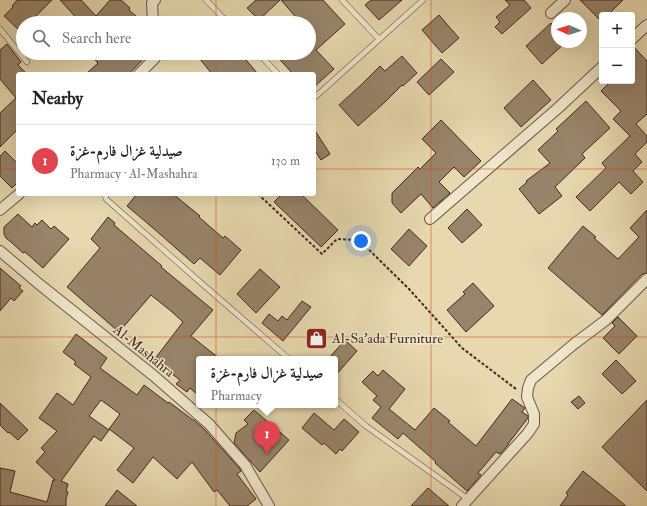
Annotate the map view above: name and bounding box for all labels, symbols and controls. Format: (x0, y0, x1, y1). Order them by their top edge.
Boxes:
north arrow (551, 12, 587, 48)
map controls (599, 12, 635, 84)
button: + (599, 12, 635, 48)
search box (16, 16, 316, 60)
icon: search (30, 27, 52, 49)
text: Search here (62, 29, 131, 48)
button: − (599, 48, 635, 84)
text: Nearby (32, 88, 83, 109)
text: صيدلية غزال فارم-غزة (70, 142, 183, 161)
text: 1 (43, 153, 47, 169)
text: 130 m (271, 153, 300, 169)
text: Pharmacy · Al-Mashahra (70, 166, 198, 182)
your location (351, 231, 371, 251)
street label: Al-Mashahra (109, 321, 178, 381)
shop icon: Al-Sa'ada Furniture (303, 325, 329, 351)
place label: Al-Sa'ada Furniture (331, 330, 443, 347)
popup (196, 356, 338, 408)
text: صيدلية غزال فارم-غزة (211, 364, 323, 383)
text: Pharmacy (211, 388, 262, 404)
pin: 1 (254, 421, 280, 454)

